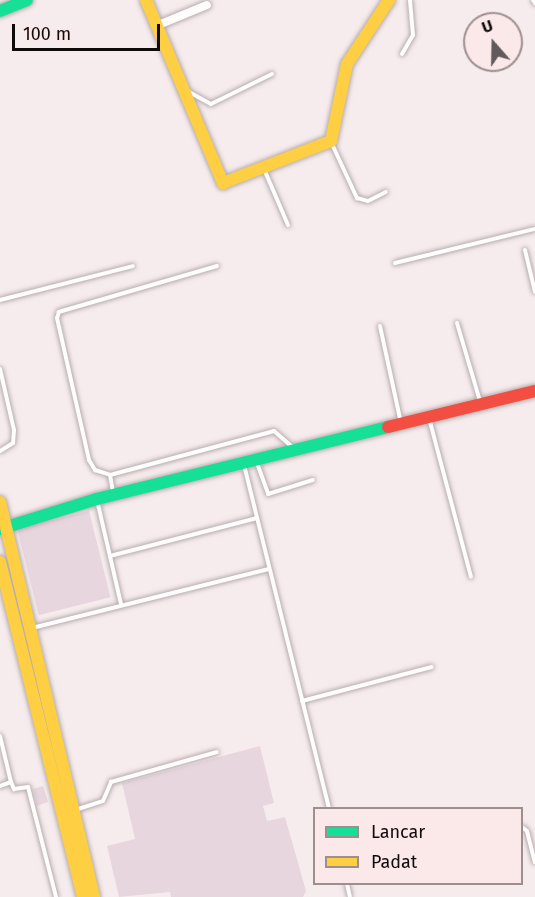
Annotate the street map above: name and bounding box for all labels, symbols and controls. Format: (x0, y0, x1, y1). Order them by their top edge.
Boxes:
scale bar (15, 12, 164, 50)
north arrow (463, 12, 523, 72)
text: U (479, 16, 495, 37)
text: 100 m (23, 23, 71, 45)
legend (313, 807, 523, 885)
text: Lancar (371, 821, 425, 843)
text: Padat (371, 851, 417, 873)

